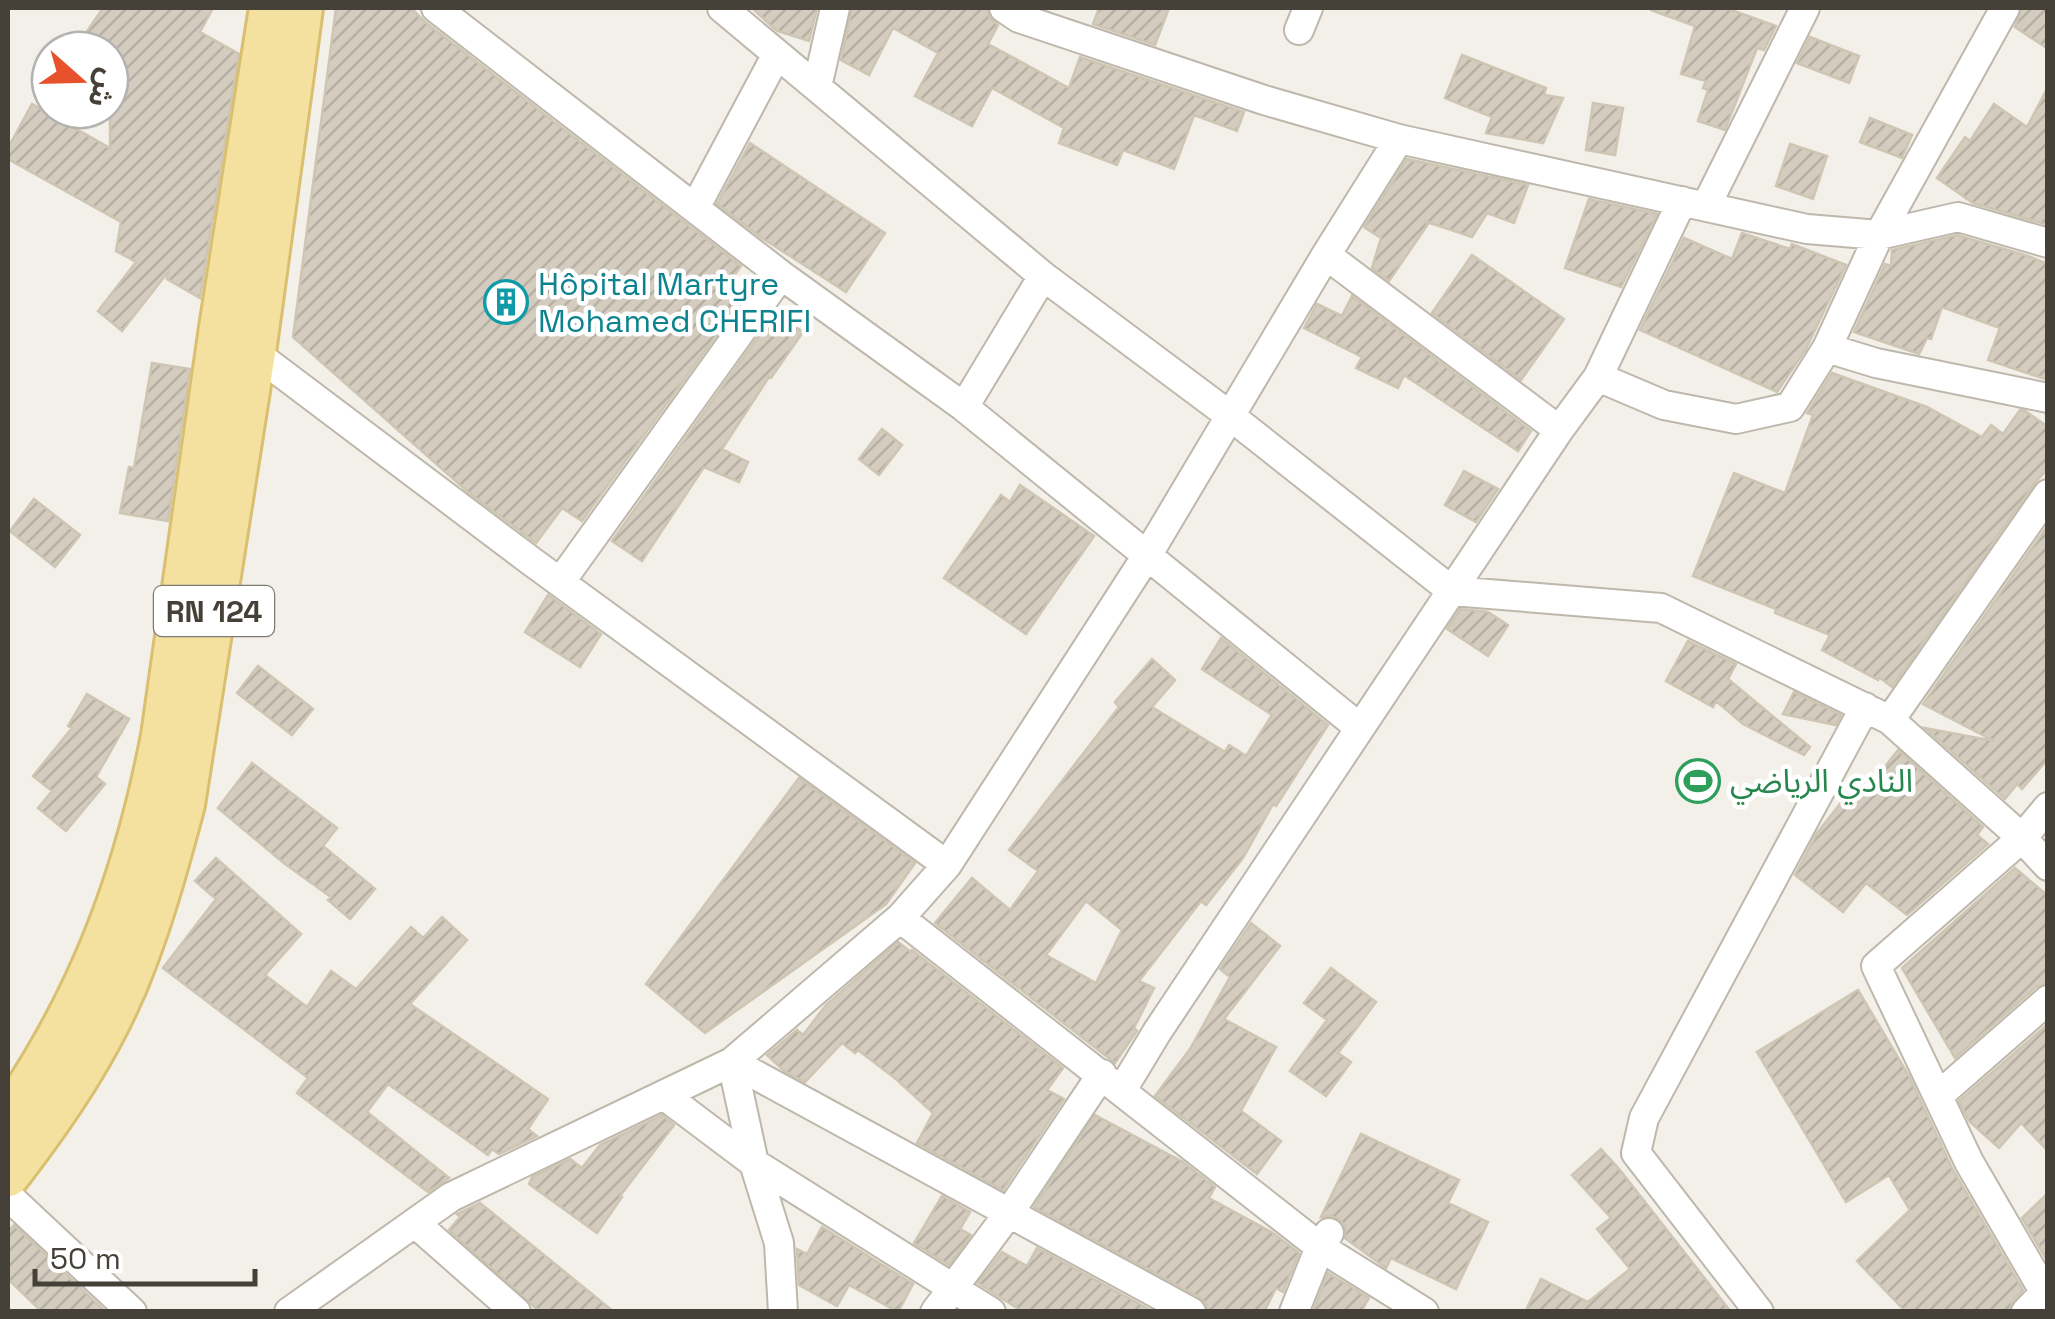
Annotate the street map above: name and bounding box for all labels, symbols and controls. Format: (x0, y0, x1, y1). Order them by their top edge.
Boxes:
north arrow (30, 30, 130, 130)
text: ش (80, 64, 127, 113)
place label: Hôpital Martyre Mohamed CHERIFI (538, 264, 811, 341)
building icon: Hôpital Martyre Mohamed CHERIFI (483, 279, 529, 325)
road number: RN 124 (154, 586, 274, 636)
sports icon: النادي الرياضي (1675, 758, 1721, 804)
place label: النادي الرياضي (1730, 761, 1913, 805)
scale bar (35, 1224, 255, 1286)
text: 50 m (50, 1239, 121, 1278)

